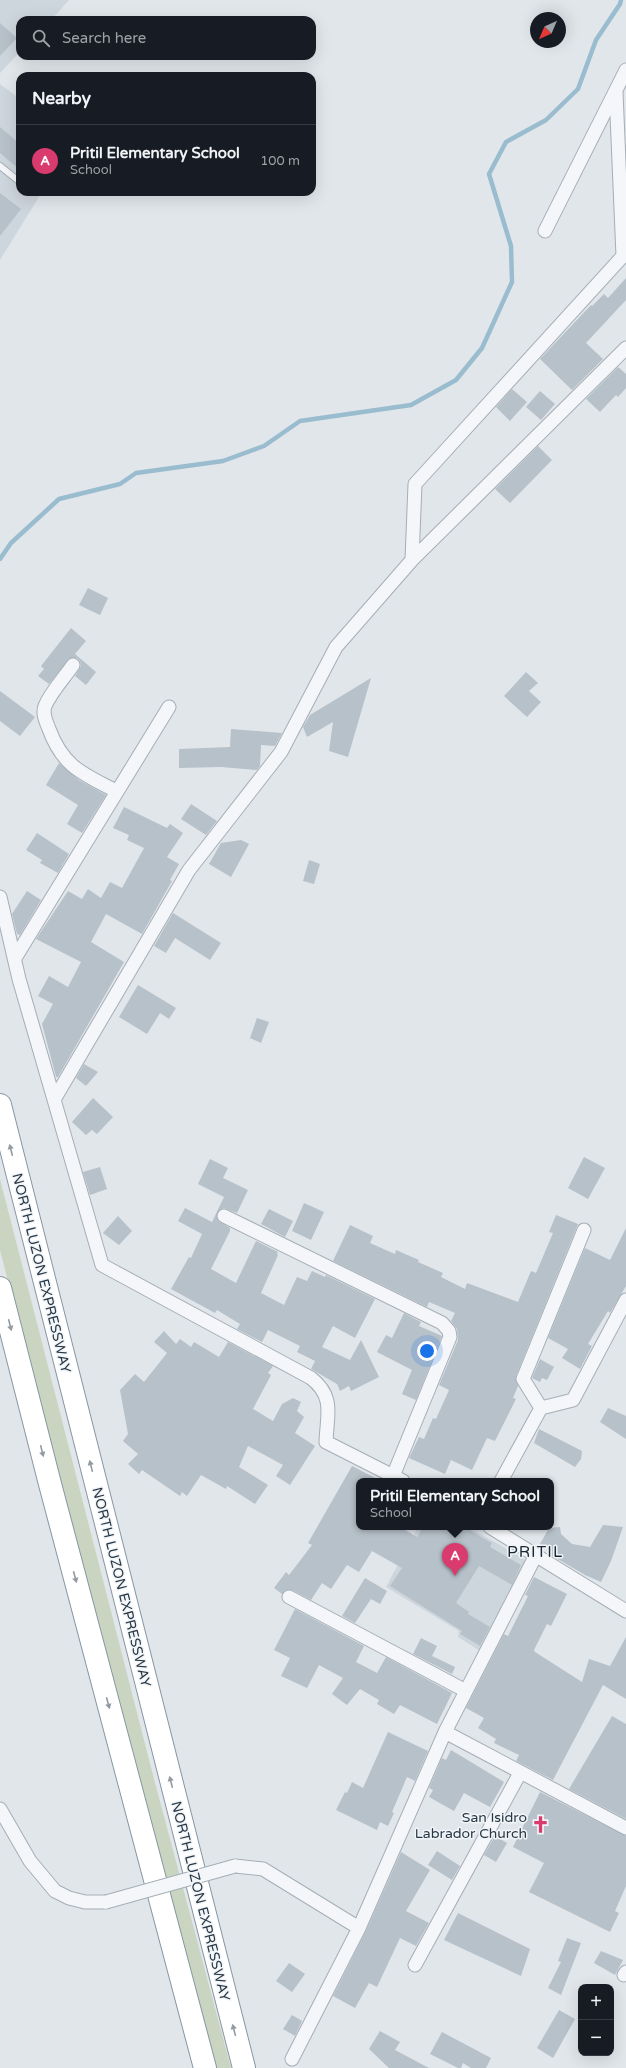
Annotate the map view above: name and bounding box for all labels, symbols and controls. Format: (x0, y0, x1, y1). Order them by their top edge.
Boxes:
north arrow (530, 12, 566, 48)
search box (16, 16, 316, 60)
icon: search (30, 27, 52, 49)
text: Search here (62, 29, 146, 47)
text: Nearby (32, 88, 91, 109)
text: Pritil Elementary School (70, 144, 240, 162)
text: A (40, 153, 50, 169)
text: 100 m (260, 153, 300, 169)
text: School (70, 162, 112, 178)
one-way arrow (8, 1144, 14, 1156)
street label: NORTH LUZON EXPRESSWAY (8, 1171, 75, 1375)
one-way arrow (7, 1319, 13, 1332)
your location (417, 1341, 437, 1361)
one-way arrow (39, 1445, 45, 1458)
one-way arrow (88, 1460, 94, 1472)
popup (356, 1478, 554, 1530)
street label: NORTH LUZON EXPRESSWAY (88, 1485, 155, 1689)
text: Pritil Elementary School (370, 1487, 540, 1505)
text: School (370, 1505, 412, 1521)
district label: PRITIL (507, 1542, 563, 1562)
pin: A (442, 1543, 468, 1576)
one-way arrow (72, 1571, 78, 1583)
one-way arrow (105, 1697, 111, 1709)
one-way arrow (168, 1776, 174, 1788)
street label: NORTH LUZON EXPRESSWAY (167, 1799, 234, 2003)
place label: San Isidro Labrador Church (415, 1809, 527, 1842)
church icon: San Isidro Labrador Church (530, 1815, 550, 1835)
map controls (578, 1984, 614, 2056)
button: + (578, 1984, 614, 2020)
button: − (578, 2020, 614, 2056)
one-way arrow (231, 2024, 237, 2036)

